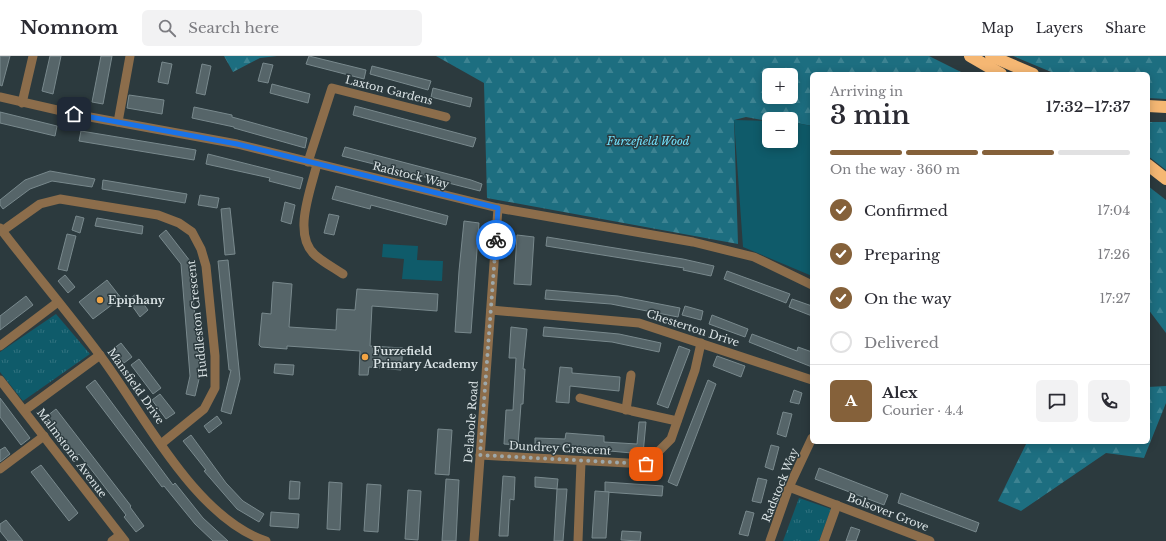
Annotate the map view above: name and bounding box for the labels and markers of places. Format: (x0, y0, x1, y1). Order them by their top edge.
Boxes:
pin (57, 97, 91, 131)
place label: Epiphany (108, 293, 166, 307)
marker: Epiphany (95, 295, 105, 305)
place label: Furzefield Primary Academy (373, 344, 479, 371)
marker: Furzefield Primary Academy (360, 352, 370, 362)
pin (629, 447, 663, 481)

